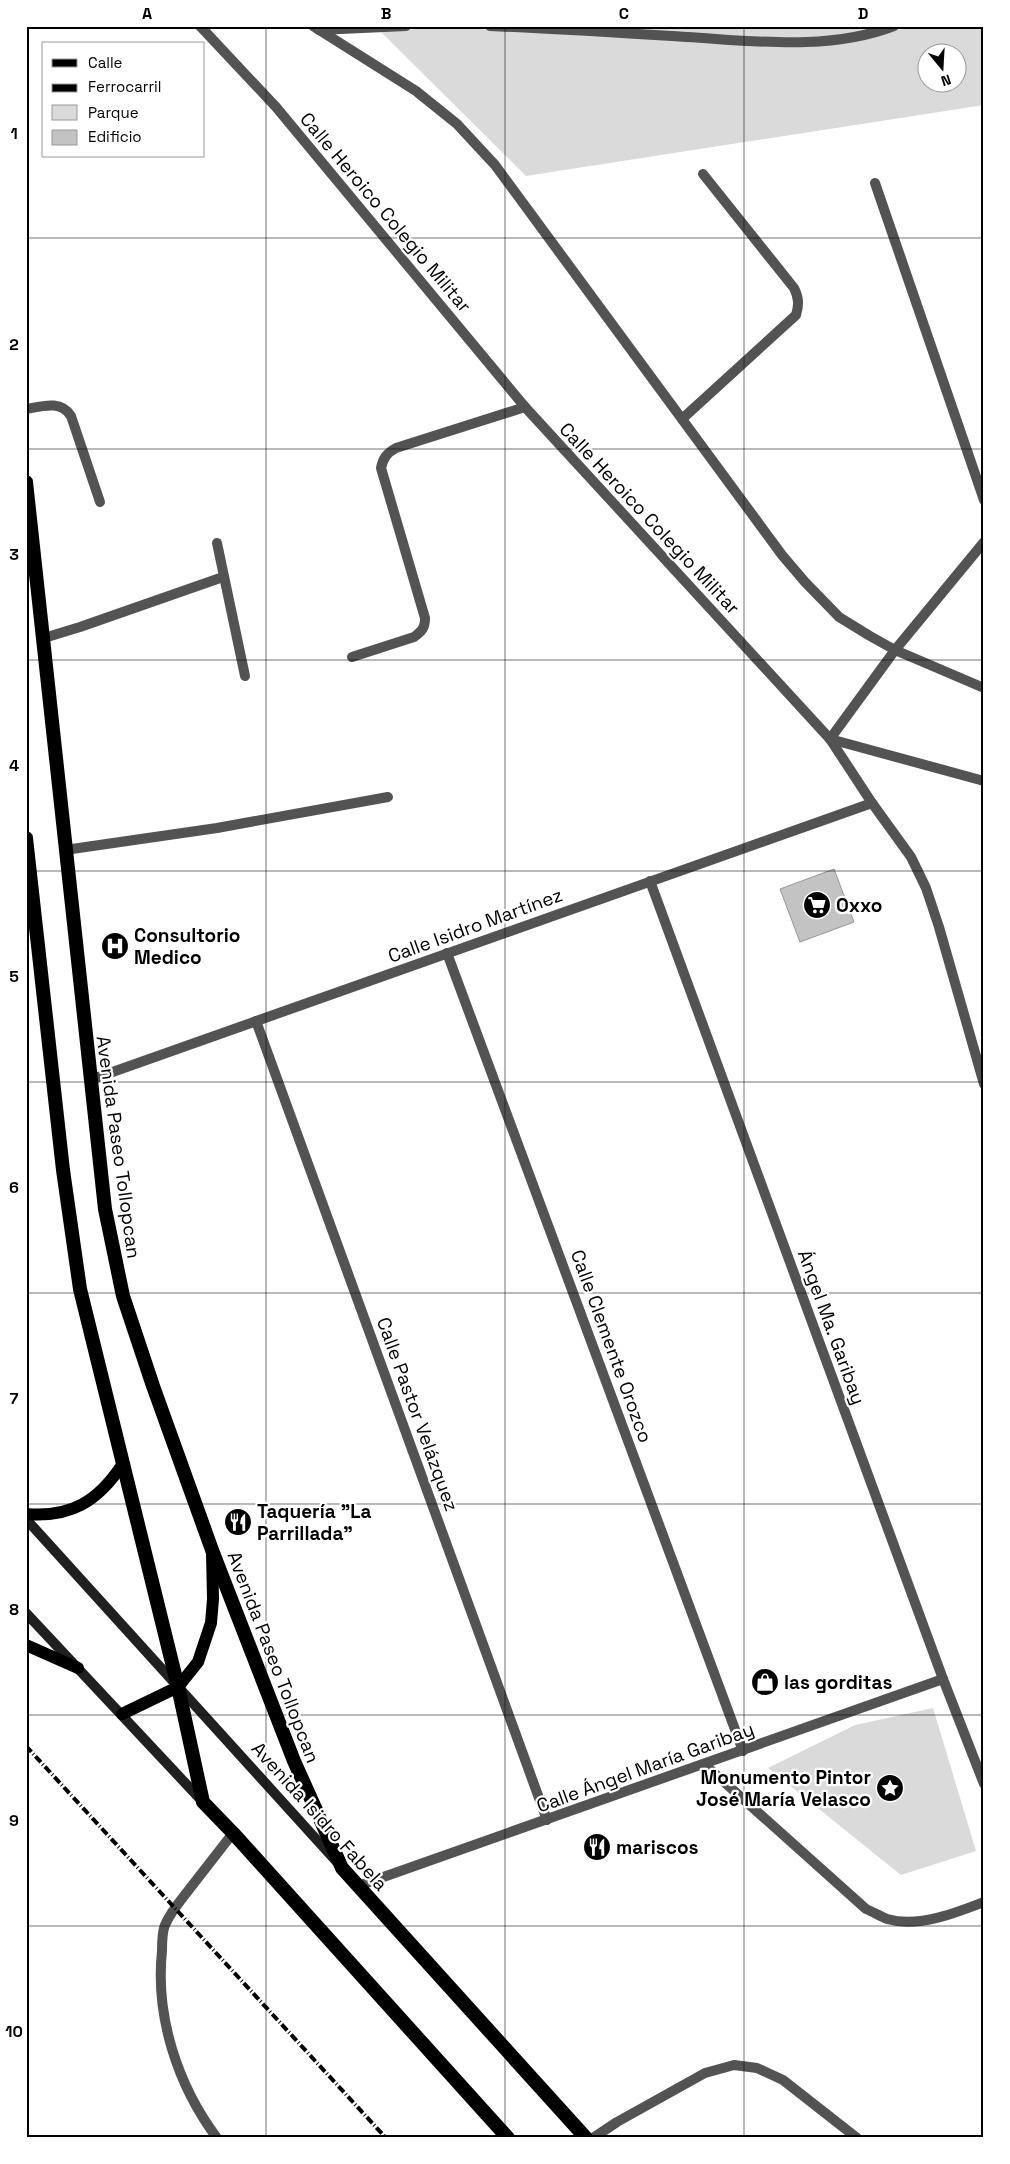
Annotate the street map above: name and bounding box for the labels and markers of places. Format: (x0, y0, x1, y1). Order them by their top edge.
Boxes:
supermarket icon: Oxxo (802, 890, 832, 920)
place label: Oxxo (836, 893, 882, 918)
place label: Consultorio Medico (134, 923, 240, 970)
hospital icon: Consultorio Medico (100, 931, 130, 961)
place label: Taquería "La Parrillada" (257, 1499, 372, 1546)
restaurant icon: Taquería "La Parrillada" (223, 1507, 253, 1537)
shop icon: las gorditas (750, 1667, 780, 1697)
place label: las gorditas (784, 1670, 892, 1695)
place label: Monumento Pintor José María Velasco (696, 1765, 871, 1812)
place icon: Monumento Pintor José María Velasco (875, 1773, 905, 1803)
restaurant icon: mariscos (582, 1832, 612, 1862)
place label: mariscos (616, 1835, 699, 1860)

